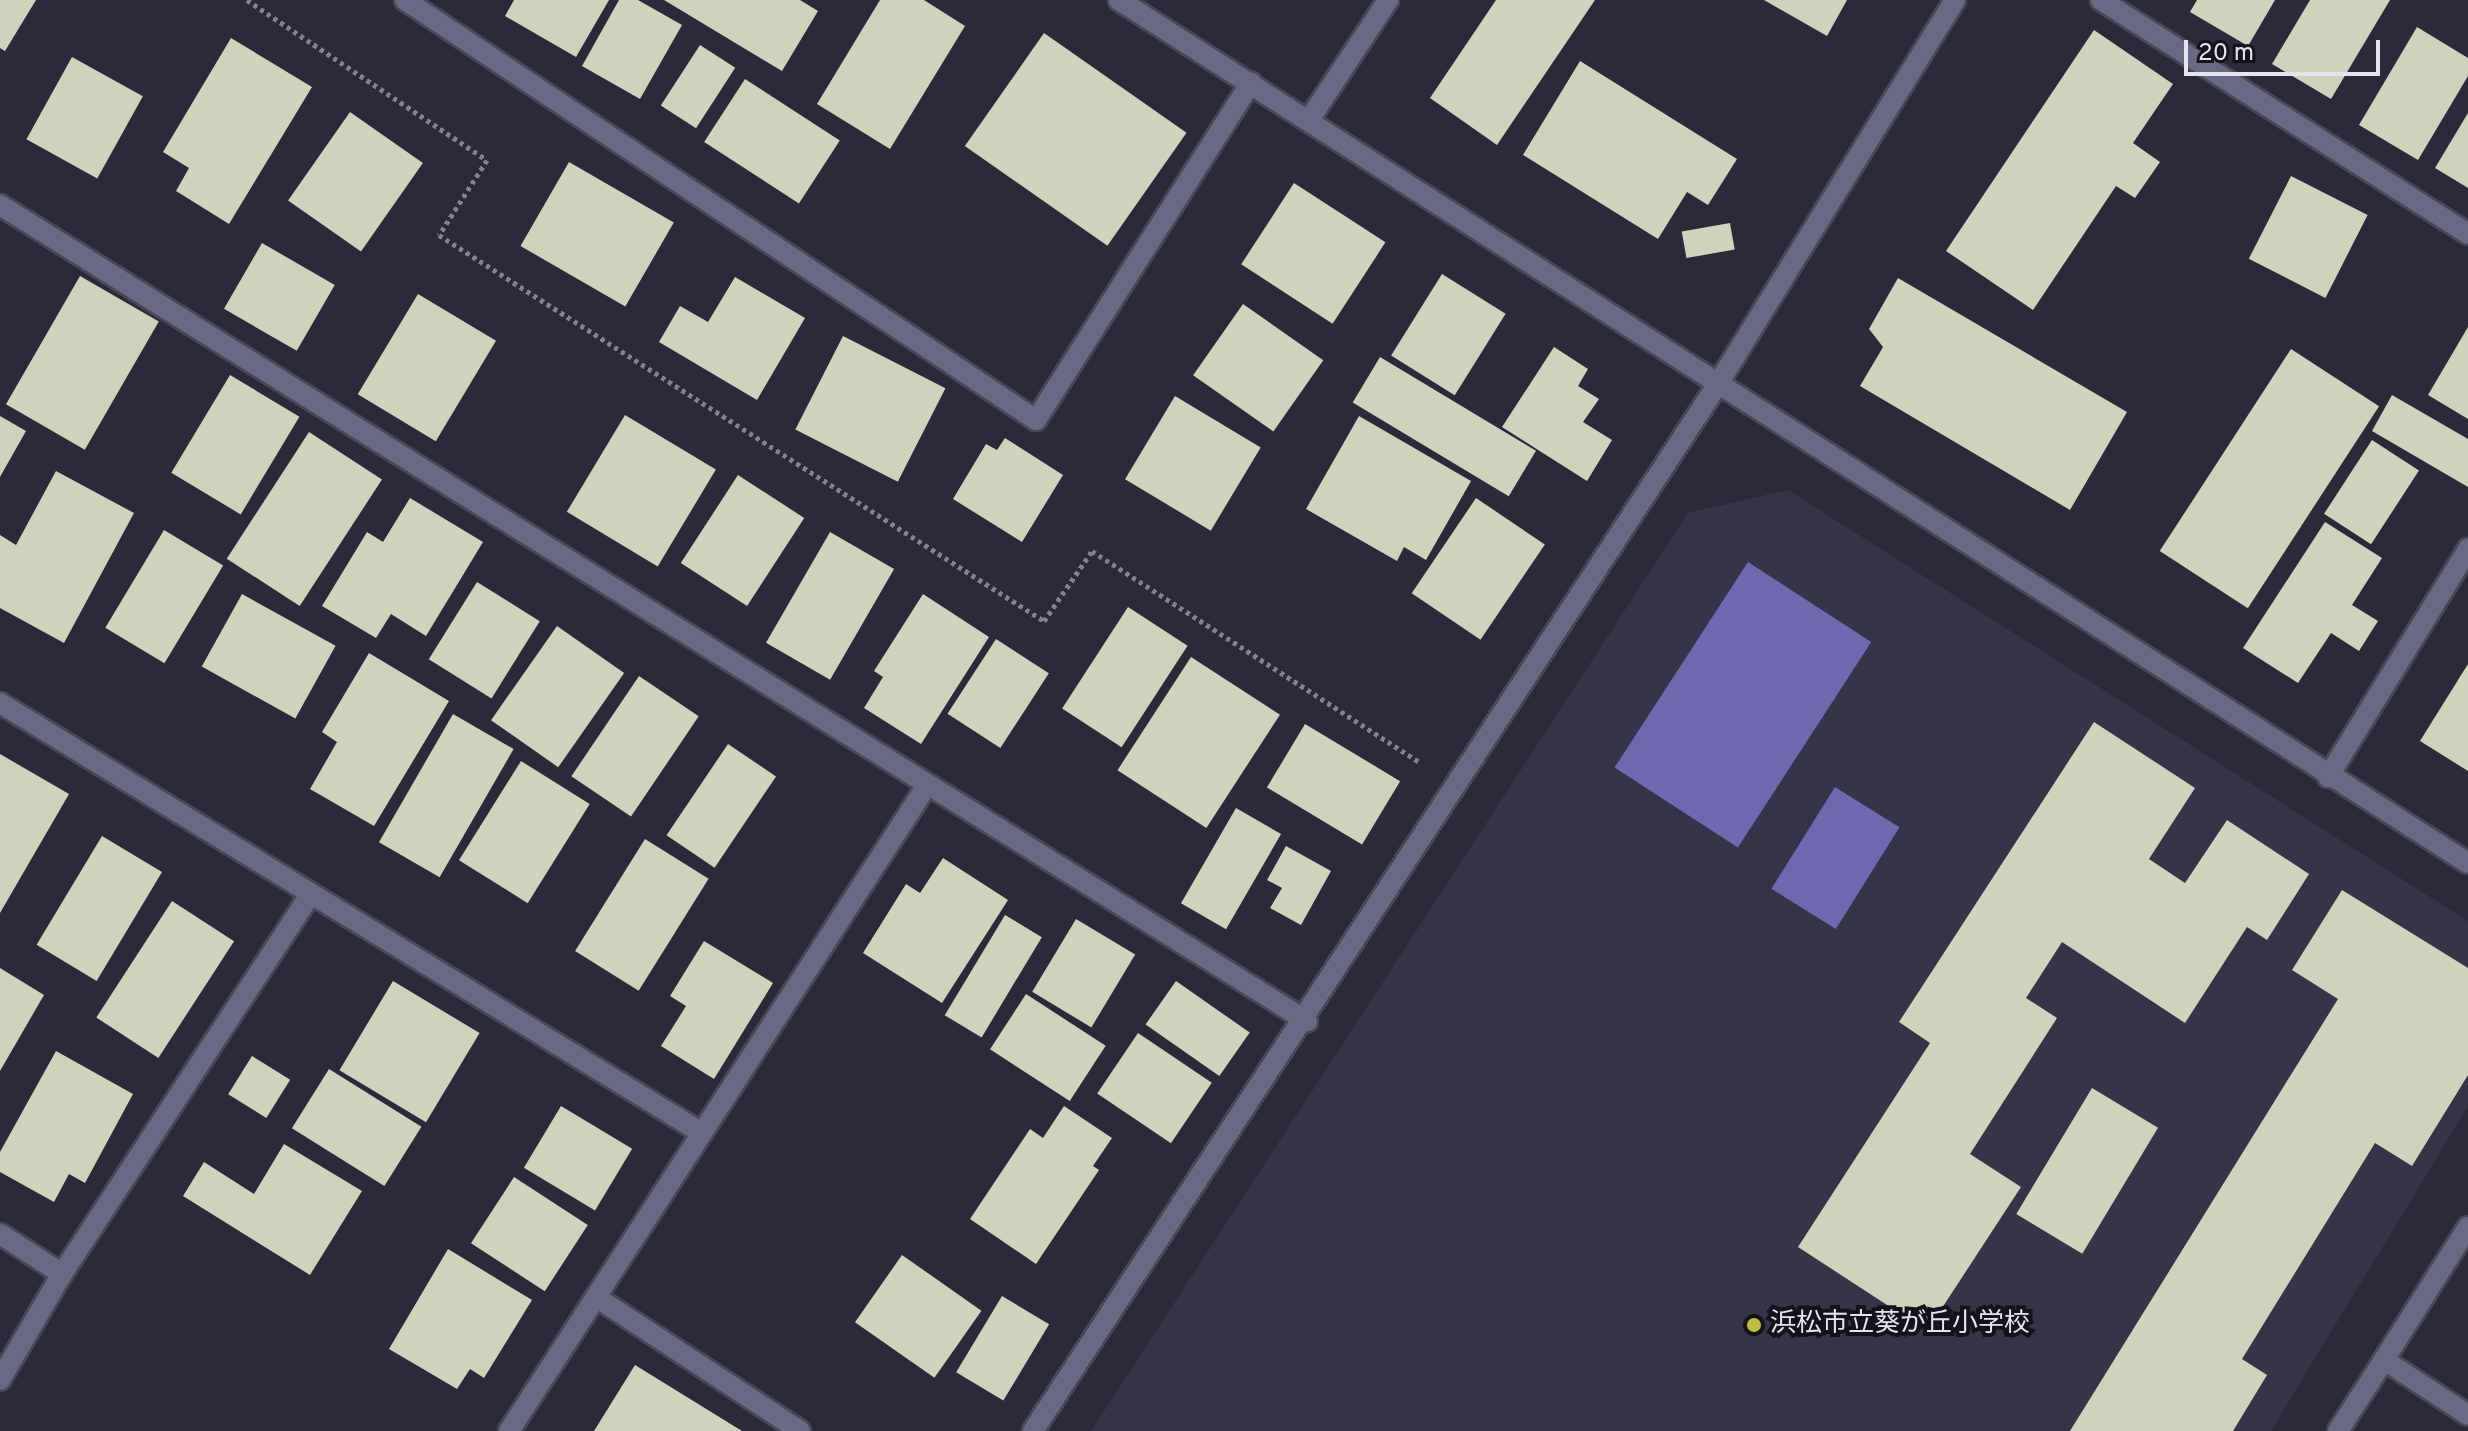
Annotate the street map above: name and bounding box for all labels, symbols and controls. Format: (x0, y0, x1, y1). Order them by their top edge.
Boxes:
scale bar (2188, 24, 2384, 74)
text: 20 m (2198, 39, 2254, 69)
place label: 浜松市立葵が丘小学校 (1770, 1309, 2030, 1341)
marker: 浜松市立葵が丘小学校 (1745, 1316, 1763, 1334)

